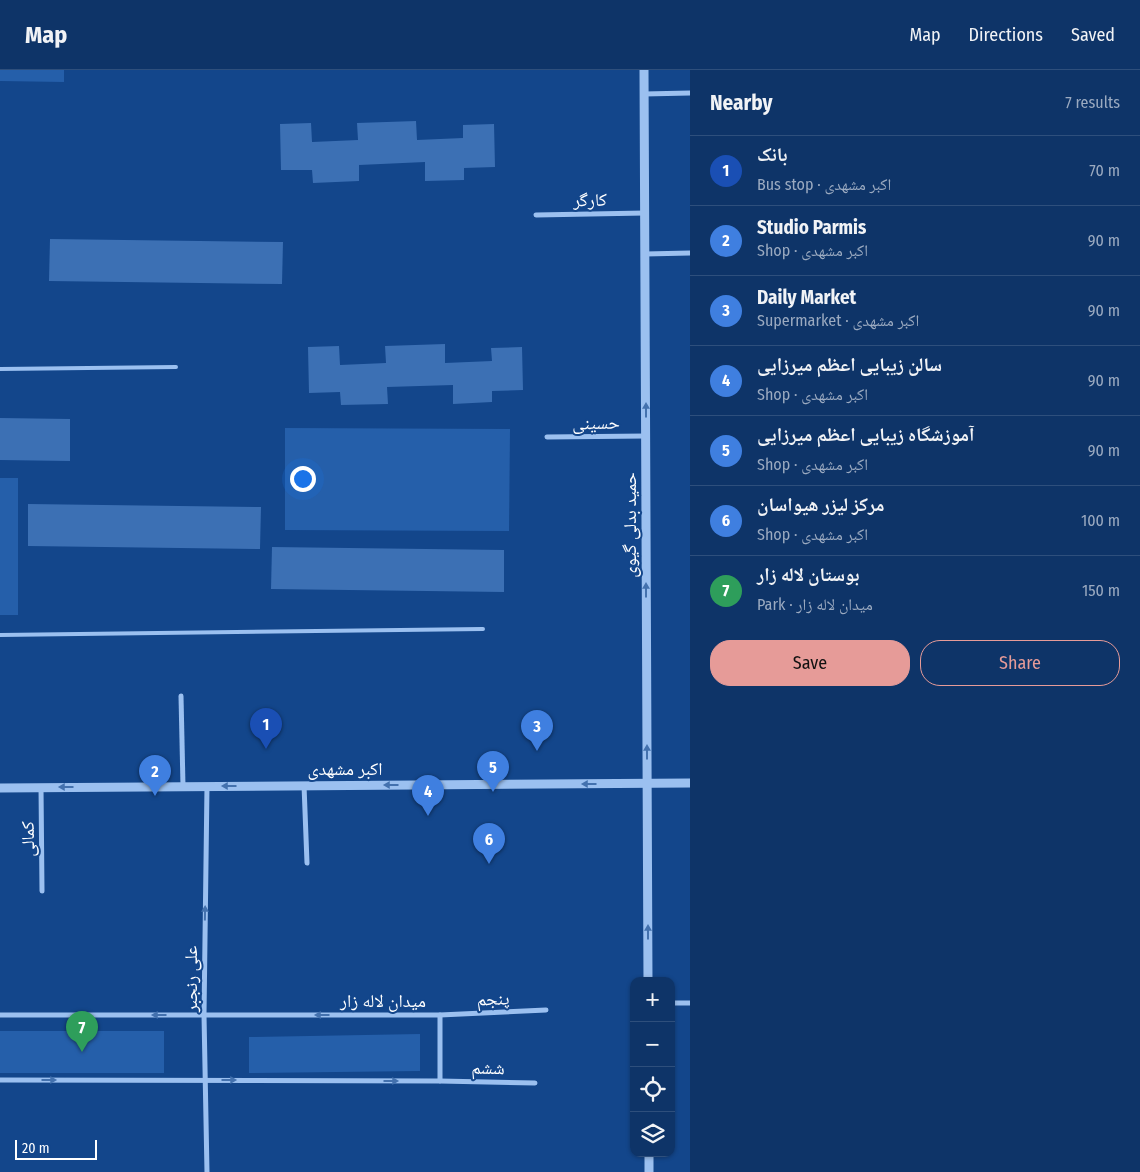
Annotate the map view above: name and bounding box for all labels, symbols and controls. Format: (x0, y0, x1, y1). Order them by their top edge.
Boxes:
text: Map (25, 21, 67, 49)
text: Map (909, 24, 941, 46)
text: Directions (969, 24, 1043, 46)
text: Saved (1071, 24, 1115, 46)
text: Nearby (710, 90, 772, 116)
text: 7 results (1065, 93, 1120, 112)
text: بانک (757, 143, 788, 166)
text: 1 (723, 161, 729, 180)
text: 70 m (1089, 161, 1120, 180)
text: Bus stop · اکبر مشهدی (757, 175, 891, 194)
street label: کارگر (572, 189, 608, 211)
text: Studio Parmis (757, 216, 866, 239)
text: 2 (722, 231, 730, 250)
text: 90 m (1088, 231, 1120, 250)
text: Shop · اکبر مشهدی (757, 241, 868, 260)
text: Daily Market (757, 286, 856, 309)
text: 3 (722, 301, 730, 320)
text: 90 m (1088, 301, 1120, 320)
text: Supermarket · اکبر مشهدی (757, 311, 919, 330)
text: سالن زیبایی اعظم میرزایی (757, 353, 942, 376)
text: 4 (722, 371, 730, 390)
text: 90 m (1088, 371, 1120, 390)
text: Shop · اکبر مشهدی (757, 385, 868, 404)
one-way arrow (642, 401, 650, 417)
street label: حسینی (572, 412, 620, 434)
text: آموزشگاه زیبایی اعظم میرزایی (757, 423, 974, 446)
text: 5 (722, 441, 730, 460)
text: 90 m (1088, 441, 1120, 460)
text: Shop · اکبر مشهدی (757, 455, 868, 474)
your location (290, 466, 316, 492)
street label: حمید بدلی گیوی (619, 472, 641, 578)
text: مرکز لیزر هیواسان (757, 493, 885, 516)
text: 6 (722, 511, 730, 530)
text: 100 m (1081, 511, 1120, 530)
text: Shop · اکبر مشهدی (757, 525, 868, 544)
text: بوستان لاله زار (757, 563, 860, 586)
one-way arrow (642, 581, 650, 597)
text: 7 (723, 581, 729, 600)
text: 150 m (1082, 581, 1120, 600)
text: Park · میدان لاله زار (757, 595, 873, 614)
button: Save (710, 640, 910, 686)
button: Share (920, 640, 1120, 686)
pin: 1 (250, 708, 282, 749)
pin: 3 (521, 710, 553, 751)
one-way arrow (643, 744, 651, 760)
pin: 5 (477, 751, 509, 792)
pin: 2 (139, 755, 171, 796)
street label: اکبر مشهدی (307, 758, 383, 780)
pin: 4 (412, 775, 444, 816)
one-way arrow (581, 780, 597, 788)
one-way arrow (383, 781, 399, 789)
one-way arrow (221, 782, 237, 790)
one-way arrow (58, 783, 74, 791)
street label: کمالی (17, 820, 39, 857)
pin: 6 (473, 823, 505, 864)
one-way arrow (201, 905, 209, 921)
one-way arrow (644, 924, 652, 940)
street label: علی رنجبر (180, 946, 202, 1013)
map controls (630, 977, 675, 1157)
button: + (630, 977, 675, 1022)
street label: پنجم (476, 987, 510, 1012)
street label: میدان لاله زار (339, 990, 426, 1012)
pin: 7 (66, 1011, 98, 1052)
one-way arrow (151, 1011, 167, 1019)
one-way arrow (313, 1011, 329, 1019)
button: − (630, 1022, 675, 1067)
street label: ششم (471, 1057, 505, 1080)
button: locate (630, 1067, 675, 1112)
one-way arrow (41, 1076, 57, 1084)
one-way arrow (221, 1076, 237, 1084)
one-way arrow (383, 1077, 399, 1085)
button: layers (630, 1112, 675, 1157)
scale bar (15, 1137, 98, 1160)
text: 20 m (22, 1140, 50, 1157)

